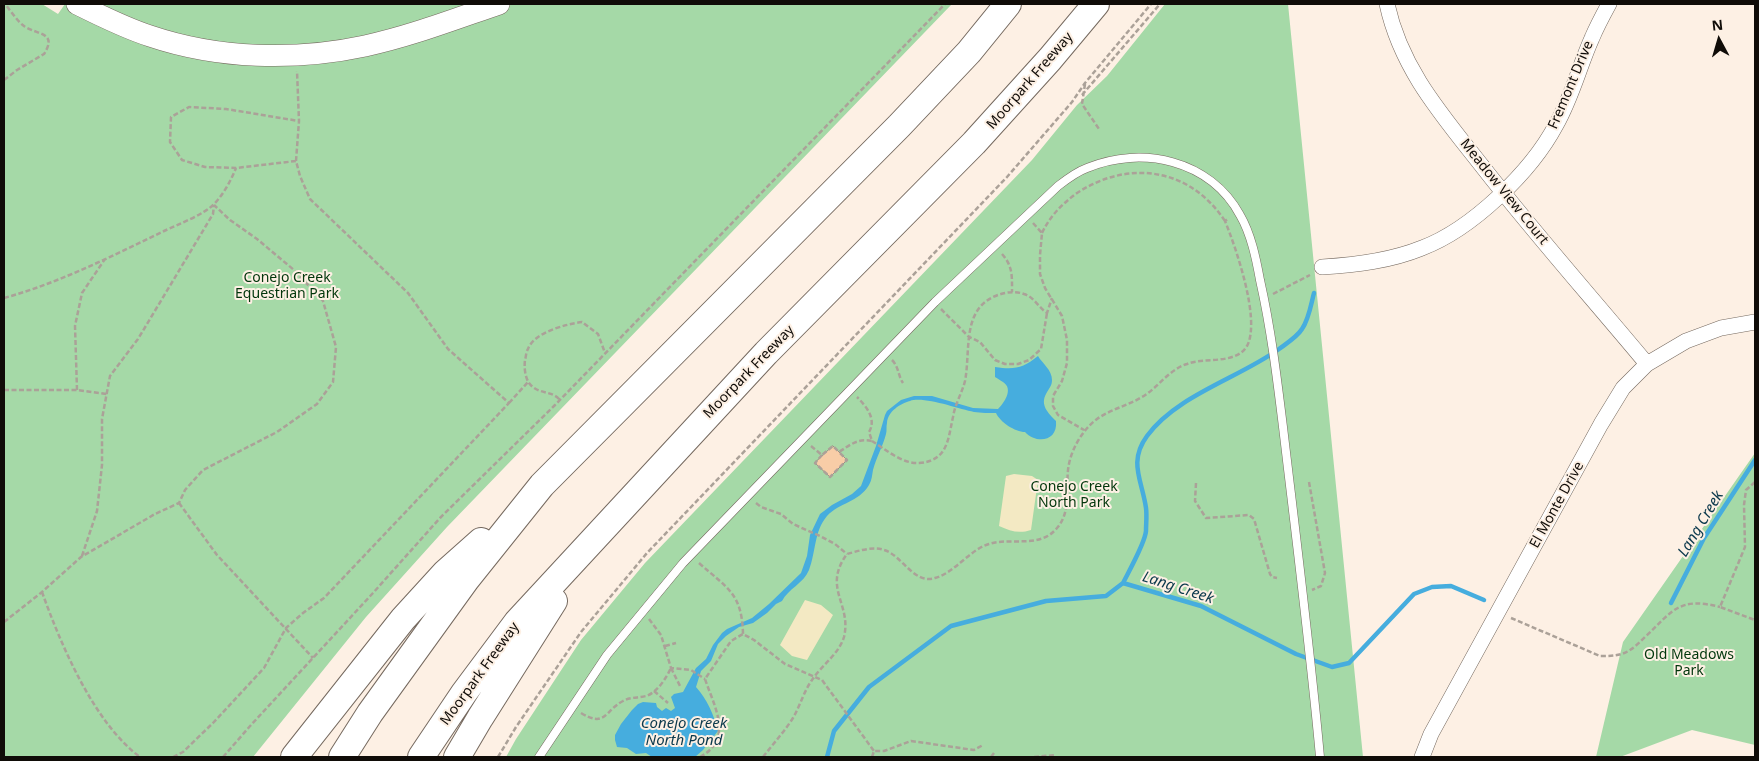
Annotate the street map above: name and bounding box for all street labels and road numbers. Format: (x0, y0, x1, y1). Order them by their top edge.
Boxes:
street label: Moorpark Freeway (983, 29, 1077, 133)
street label: Fremont Drive (1545, 38, 1597, 132)
street label: Meadow View Court (1456, 136, 1552, 248)
street label: Moorpark Freeway (700, 322, 798, 422)
street label: El Monte Drive (1526, 459, 1588, 551)
street label: Moorpark Freeway (437, 619, 523, 729)

